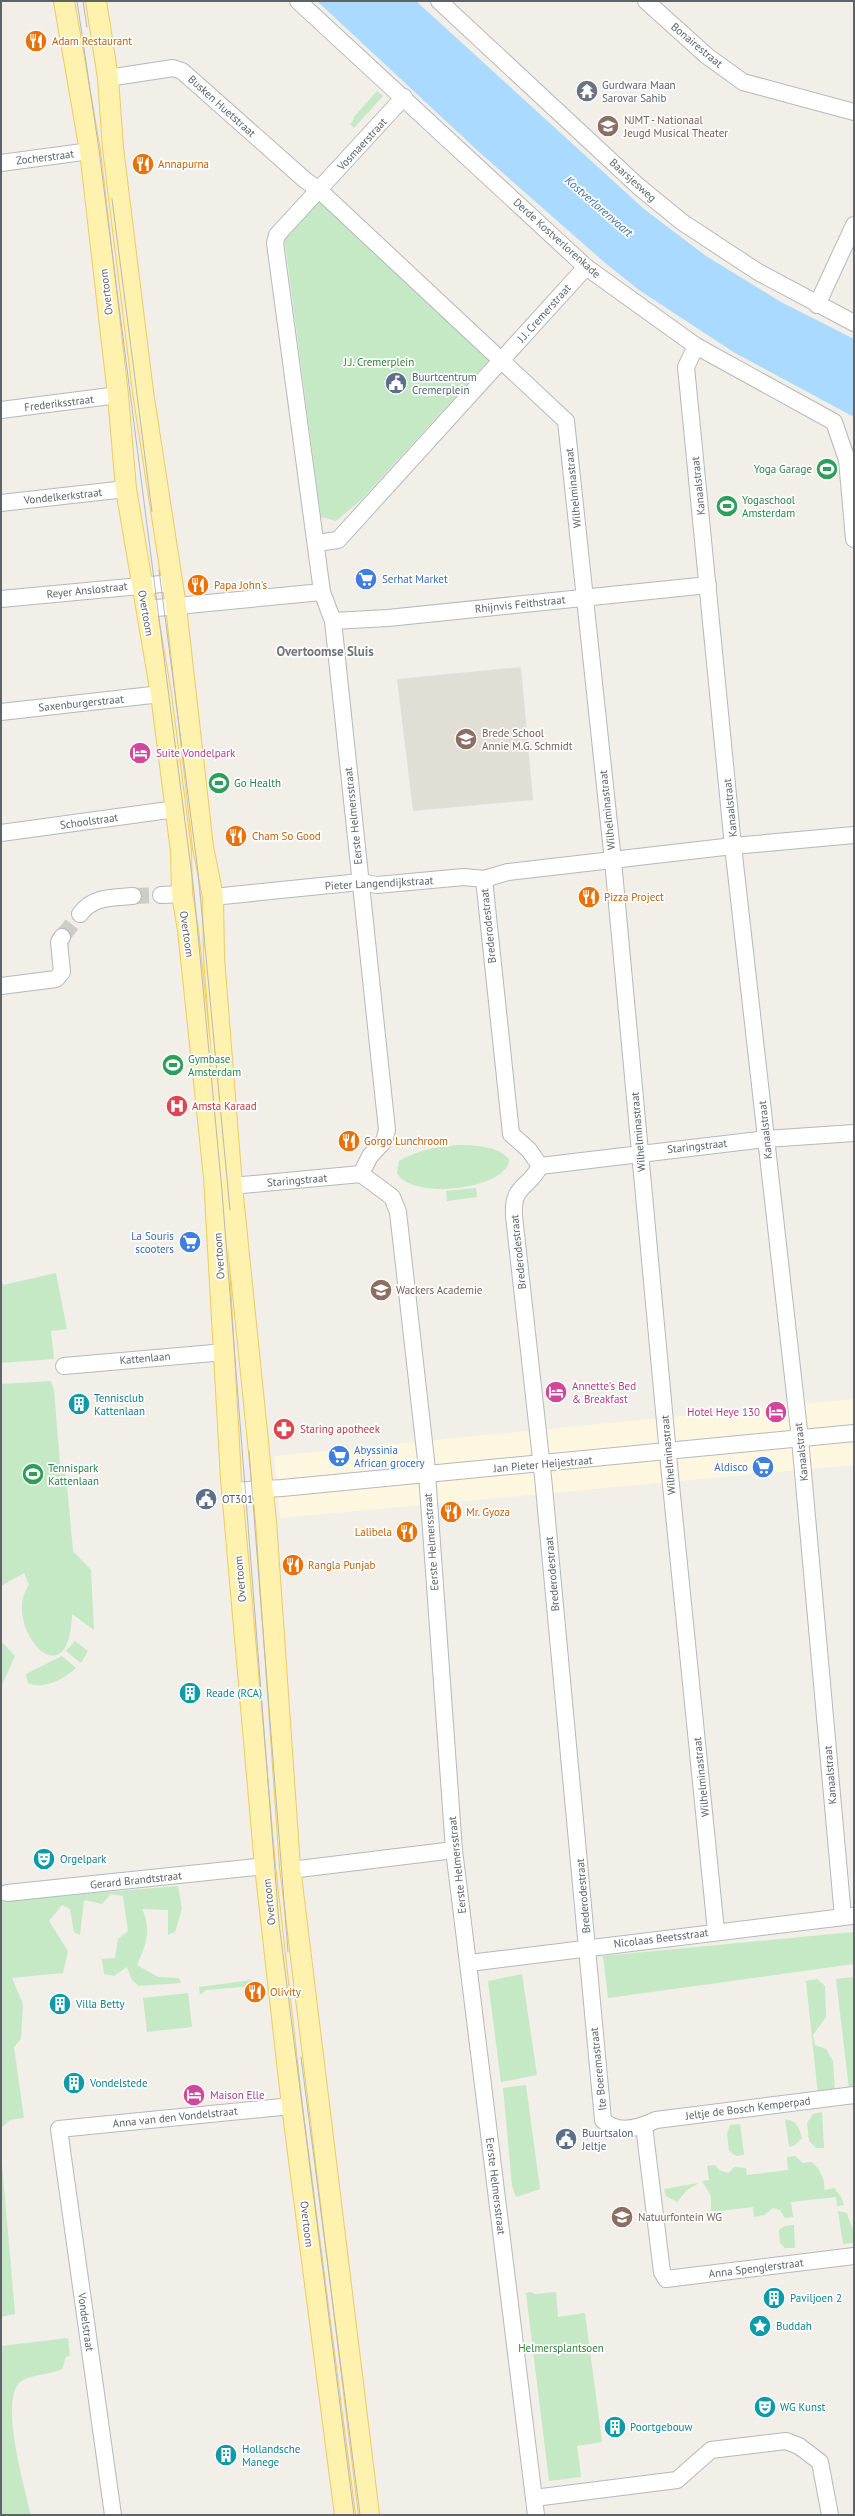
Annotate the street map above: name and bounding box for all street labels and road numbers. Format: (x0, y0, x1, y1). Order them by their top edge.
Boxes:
street label: Bonairestraat (668, 19, 726, 71)
street label: Busken Huetstraat (185, 72, 259, 140)
street label: Vosmaerstraat (333, 115, 390, 174)
street label: Zocherstraat (15, 146, 75, 168)
street label: Baarsjesweg (607, 155, 659, 205)
street label: Derde Kostverlorenkade (510, 195, 604, 281)
street label: Overtoom (96, 268, 116, 316)
street label: J.J. Cremerstraat (513, 281, 574, 346)
street label: Frederiksstraat (23, 392, 95, 414)
street label: Wilhelminastraat (562, 447, 584, 529)
street label: Kanaalstraat (688, 456, 708, 516)
street label: Vondelkerkstraat (22, 485, 103, 507)
street label: Reyer Anslostraat (46, 579, 128, 601)
street label: Overtoom (135, 589, 157, 637)
street label: Rhijnvis Feithstraat (474, 592, 566, 616)
street label: Saxenburgerstraat (38, 692, 125, 714)
street label: Eerste Helmersstraat (341, 766, 365, 865)
street label: Wilhelminastraat (596, 769, 618, 851)
street label: Kanaalstraat (720, 778, 740, 838)
street label: Schoolstraat (59, 810, 119, 832)
street label: Pieter Langendijkstraat (324, 873, 434, 893)
street label: Brederodestraat (477, 888, 499, 964)
street label: Overtoom (177, 910, 197, 958)
street label: Wilhelminastraat (628, 1091, 648, 1173)
street label: Kanaalstraat (755, 1100, 775, 1160)
street label: Staringstraat (666, 1136, 728, 1156)
street label: Staringstraat (266, 1170, 328, 1190)
street label: Brederodestraat (507, 1214, 529, 1290)
street label: Overtoom (210, 1232, 228, 1280)
street label: Kattenlaan (119, 1349, 171, 1367)
street label: Wilhelminastraat (658, 1414, 678, 1496)
street label: Kanaalstraat (791, 1422, 811, 1482)
street label: Jan Pieter Heijestraat (492, 1453, 593, 1475)
street label: Eerste Helmersstraat (421, 1492, 441, 1591)
street label: Brederodestraat (542, 1536, 562, 1612)
street label: Overtoom (231, 1555, 249, 1603)
street label: Wilhelminastraat (690, 1736, 712, 1818)
street label: Kanaalstraat (820, 1745, 840, 1805)
street label: Eerste Helmersstraat (445, 1815, 469, 1914)
street label: Brederodestraat (573, 1858, 593, 1934)
street label: Gerard Brandtstraat (89, 1868, 183, 1892)
street label: Overtoom (260, 1878, 278, 1926)
street label: Nicolaas Beetsstraat (613, 1925, 709, 1951)
street label: Ite Boeremastraat (587, 2026, 609, 2111)
street label: Jeltje de Bosch Kemperpad (684, 2093, 811, 2123)
street label: Anna van den Vondelstraat (112, 2103, 238, 2131)
street label: Eerste Helmersstraat (483, 2137, 509, 2236)
street label: Overtoom (297, 2200, 317, 2248)
street label: Anna Spenglerstraat (708, 2255, 804, 2281)
street label: Vondelstraat (75, 2291, 97, 2352)

